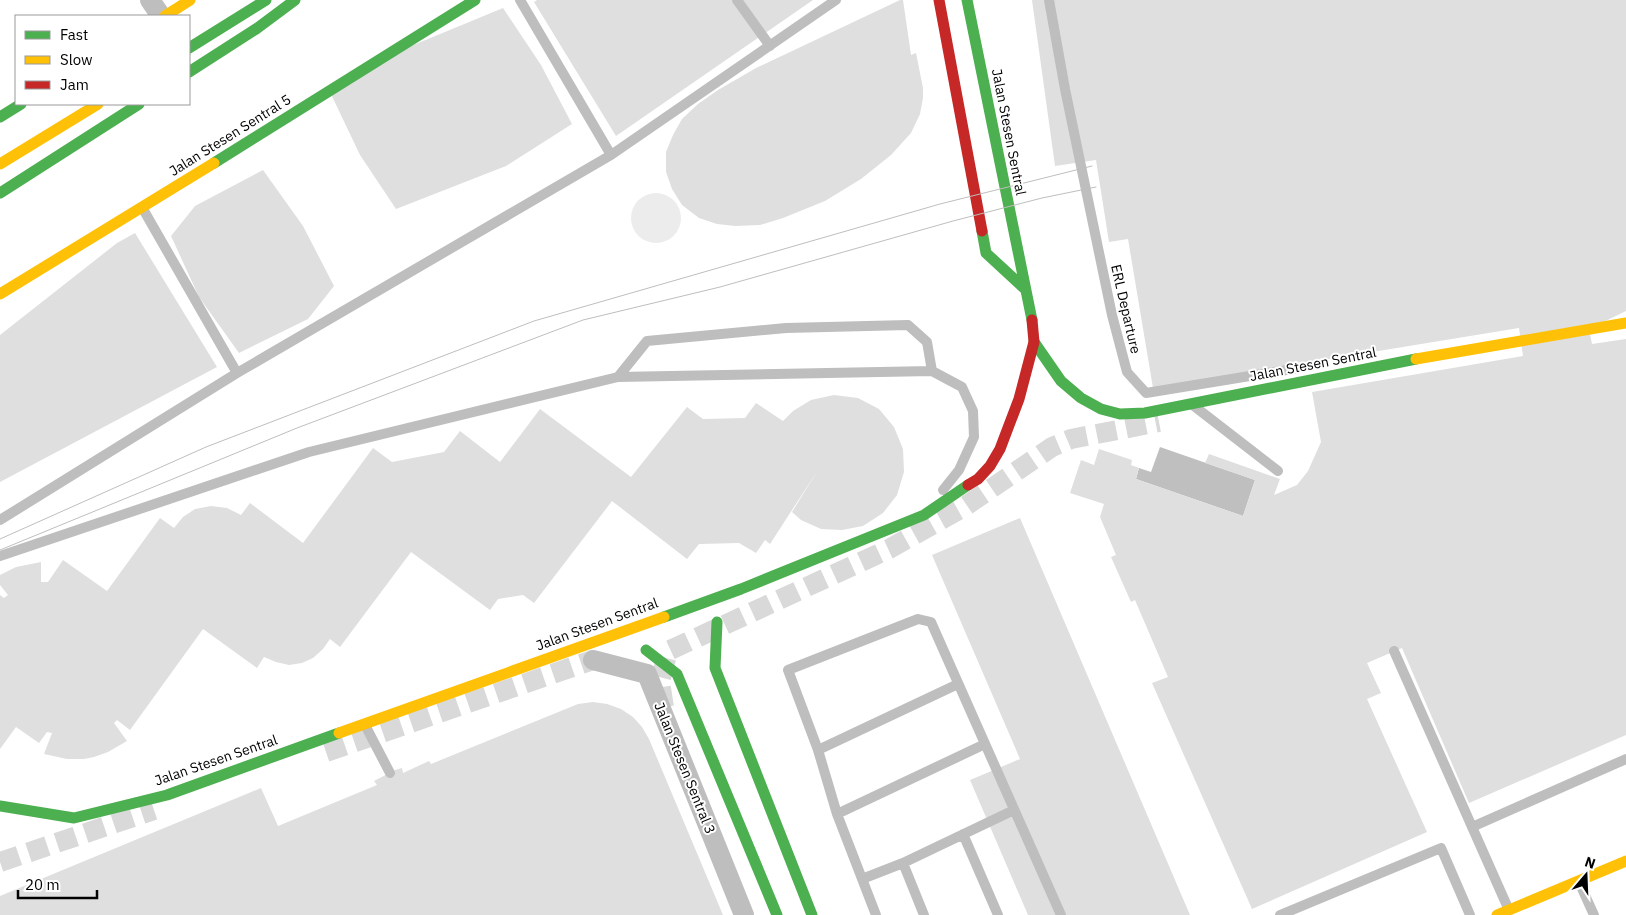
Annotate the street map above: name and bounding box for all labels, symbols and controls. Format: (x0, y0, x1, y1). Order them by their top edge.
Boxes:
legend (15, 15, 190, 105)
text: Fast (60, 25, 88, 44)
text: Slow (60, 50, 93, 69)
street label: Jalan Stesen Sentral (988, 67, 1030, 197)
text: Jam (60, 75, 89, 94)
street label: Jalan Stesen Sentral 5 (166, 90, 294, 180)
street label: ERL Departure (1107, 263, 1145, 356)
street label: Jalan Stesen Sentral (1248, 343, 1378, 385)
street label: Jalan Stesen Sentral (533, 593, 661, 654)
street label: Jalan Stesen Sentral 3 (650, 700, 720, 836)
street label: Jalan Stesen Sentral (152, 730, 280, 789)
north arrow (1561, 850, 1611, 900)
text: N (1583, 853, 1598, 873)
scale bar (18, 868, 96, 900)
text: 20 m (25, 875, 60, 894)

